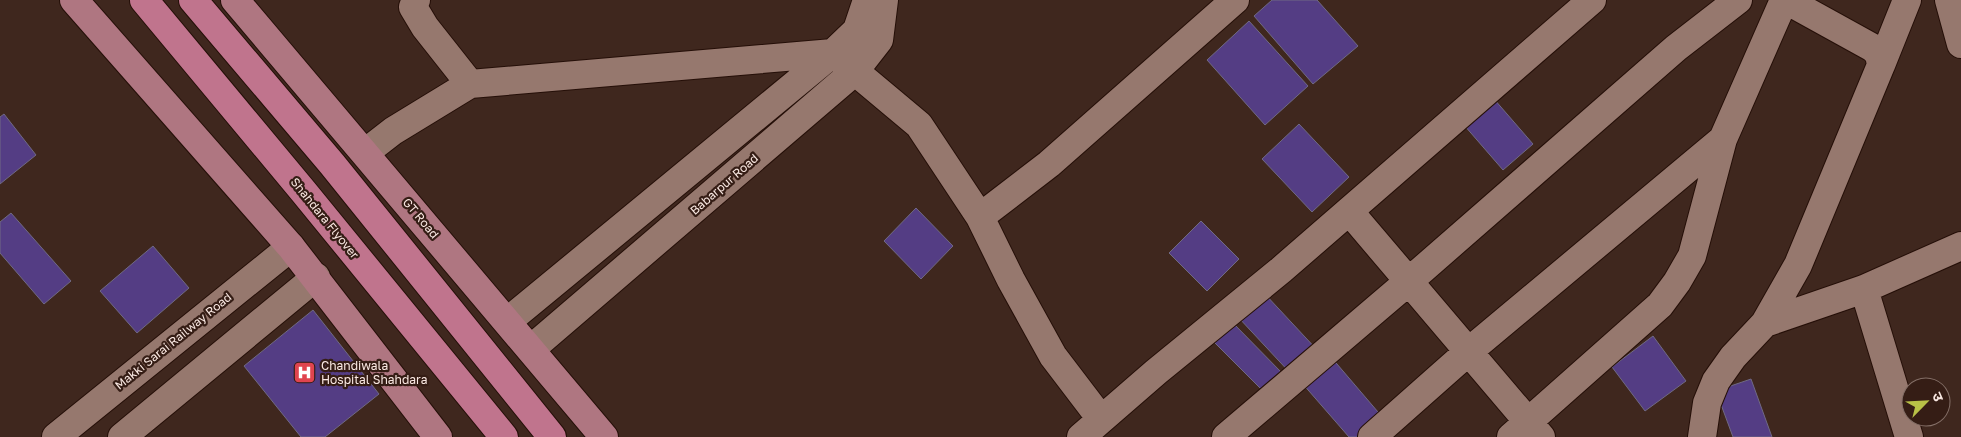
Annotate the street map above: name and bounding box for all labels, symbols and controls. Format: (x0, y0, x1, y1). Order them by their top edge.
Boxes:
street label: Babarpur Road (687, 150, 761, 218)
street label: Shahdara Flyover (288, 174, 362, 262)
street label: GT Road (400, 195, 442, 241)
street label: Makki Sarai Railway Road (112, 289, 234, 393)
place label: Chandiwala Hospital Shahdara (321, 358, 427, 387)
hospital icon: Chandiwala Hospital Shahdara (293, 360, 317, 384)
north arrow (1901, 377, 1951, 427)
text: उ (1929, 389, 1948, 404)

